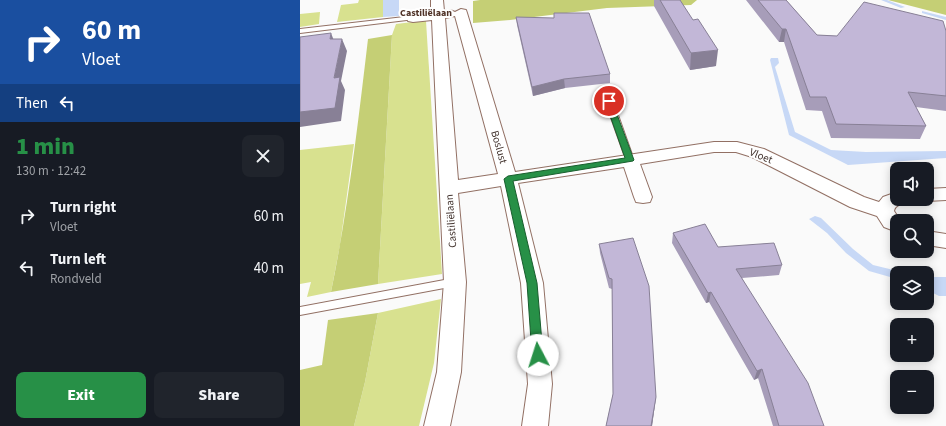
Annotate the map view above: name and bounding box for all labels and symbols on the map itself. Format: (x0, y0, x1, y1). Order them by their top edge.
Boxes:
district label: Castiliëlaan (400, 6, 452, 20)
pin (592, 84, 626, 118)
street label: Boslust (487, 129, 511, 166)
street label: Vloet (747, 145, 775, 167)
street label: Castiliëlaan (442, 194, 460, 248)
position arrow (517, 334, 559, 376)

